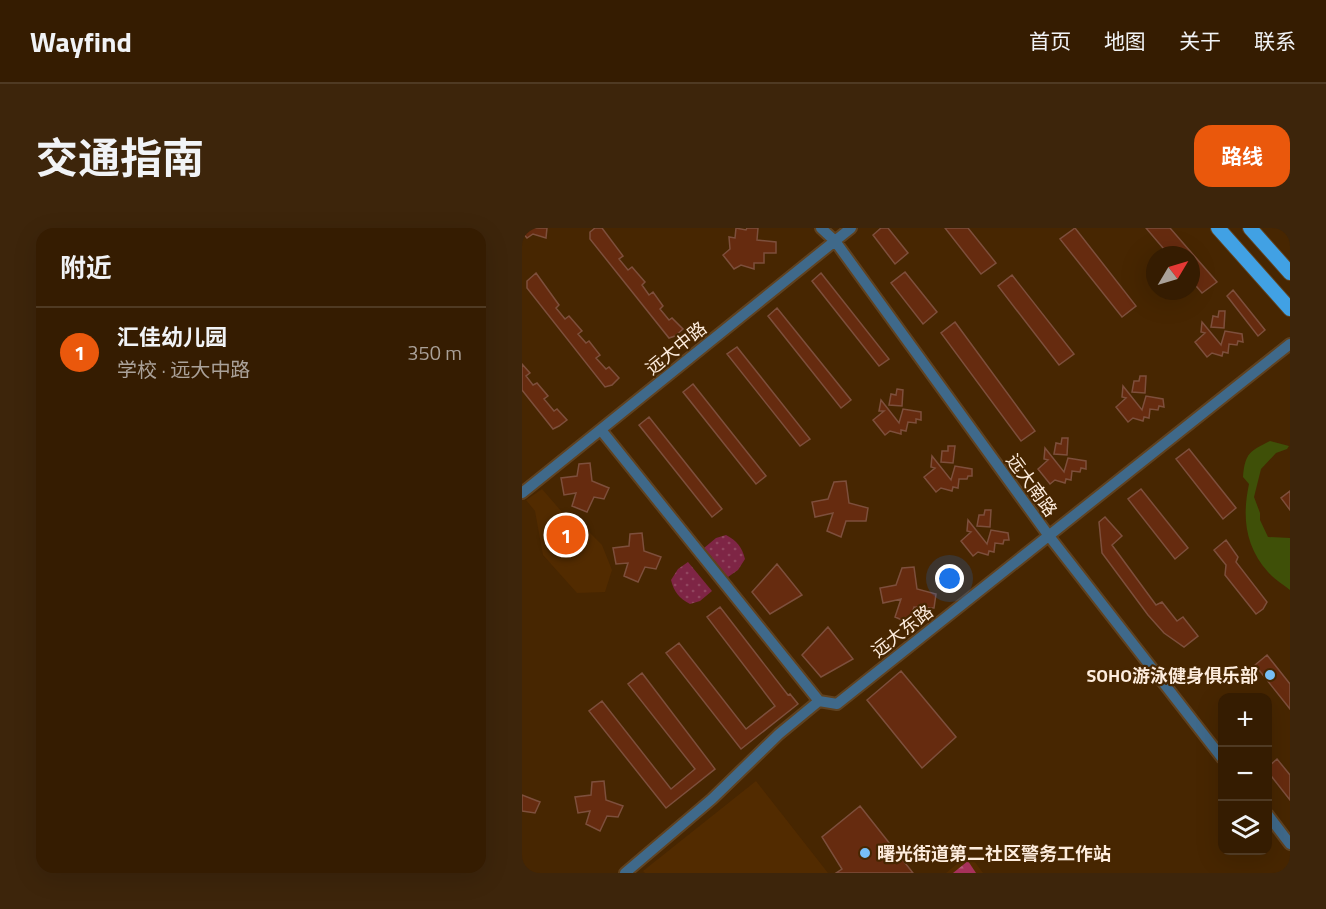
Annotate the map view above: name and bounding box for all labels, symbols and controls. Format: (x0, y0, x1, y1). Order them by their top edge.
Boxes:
text: Wayfind (30, 20, 132, 63)
text: 首页 (1029, 25, 1071, 57)
text: 地图 (1104, 25, 1146, 57)
text: 关于 (1179, 25, 1221, 57)
text: 联系 (1254, 25, 1296, 57)
text: 交通指南 (36, 125, 204, 189)
button: 路线 (1194, 125, 1290, 187)
north arrow (1146, 246, 1200, 300)
text: 附近 (60, 248, 112, 287)
street label: 远大中路 (640, 315, 712, 381)
text: 汇佳幼儿园 (117, 320, 227, 354)
text: 1 (74, 337, 85, 368)
text: 350 m (407, 337, 462, 368)
text: 学校 · 远大中路 (117, 354, 250, 385)
street label: 远大南路 (1000, 448, 1064, 522)
pin: 1 (546, 512, 585, 558)
your location (935, 564, 964, 593)
street label: 远大东路 (865, 598, 939, 664)
place label: SOHO游泳健身俱乐部 (1087, 662, 1258, 689)
marker: SOHO游泳健身俱乐部 (1263, 668, 1277, 682)
map controls (1218, 693, 1272, 855)
button: + (1218, 693, 1272, 747)
button: − (1218, 747, 1272, 801)
button: layers (1218, 801, 1272, 855)
place label: 曙光街道第二社区警务工作站 (877, 840, 1111, 867)
marker: 曙光街道第二社区警务工作站 (858, 846, 872, 860)

